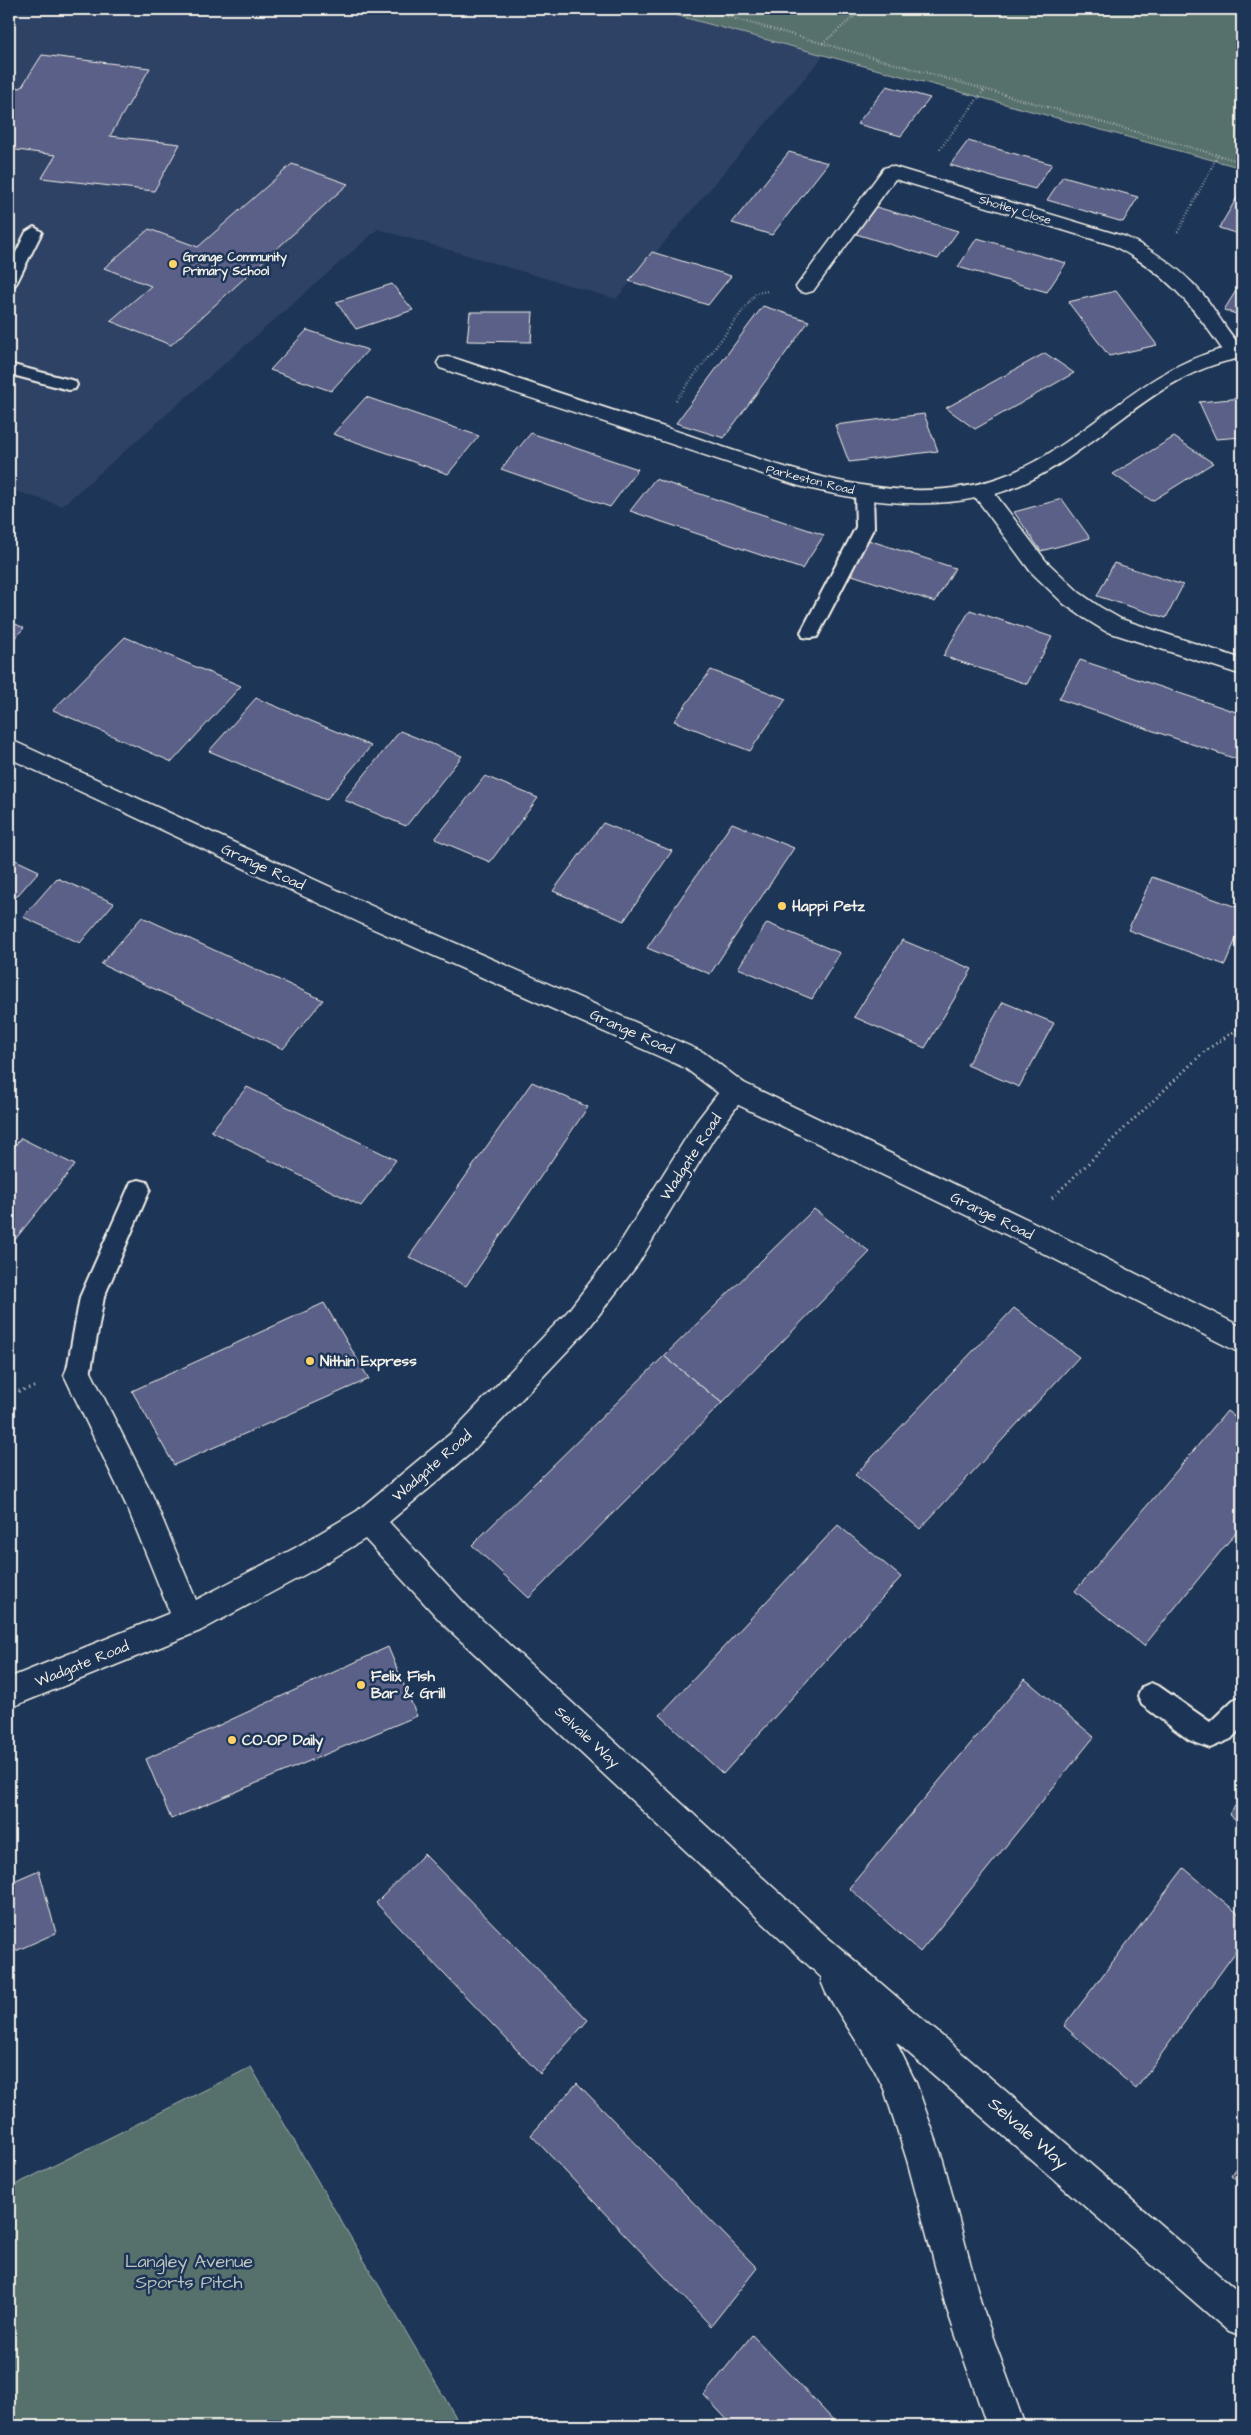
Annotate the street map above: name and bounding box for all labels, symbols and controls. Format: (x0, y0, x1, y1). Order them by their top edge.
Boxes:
street label: Shotley Close (977, 191, 1054, 230)
place label: Grange Community Primary School (183, 249, 287, 281)
marker: Grange Community Primary School (167, 258, 179, 270)
street label: Parkeston Road (764, 461, 856, 499)
street label: Grange Road (217, 838, 309, 897)
place label: Happi Petz (792, 896, 865, 917)
marker: Happi Petz (776, 900, 788, 912)
street label: Grange Road (586, 1004, 678, 1061)
street label: Wadgate Road (655, 1109, 728, 1205)
street label: Grange Road (946, 1187, 1037, 1246)
place label: Nithin Express (320, 1351, 417, 1372)
marker: Nithin Express (304, 1355, 316, 1367)
street label: Wadgate Road (388, 1425, 477, 1507)
street label: Wadgate Road (32, 1636, 133, 1693)
place label: Felix Fish Bar & Grill (371, 1666, 446, 1704)
marker: Felix Fish Bar & Grill (355, 1679, 367, 1691)
street label: Selvale Way (549, 1701, 624, 1773)
place label: CO-OP Daily (242, 1730, 324, 1752)
marker: CO-OP Daily (226, 1734, 238, 1746)
street label: Selvale Way (982, 2091, 1073, 2176)
park label: Langley Avenue Sports Pitch (125, 2249, 253, 2295)

